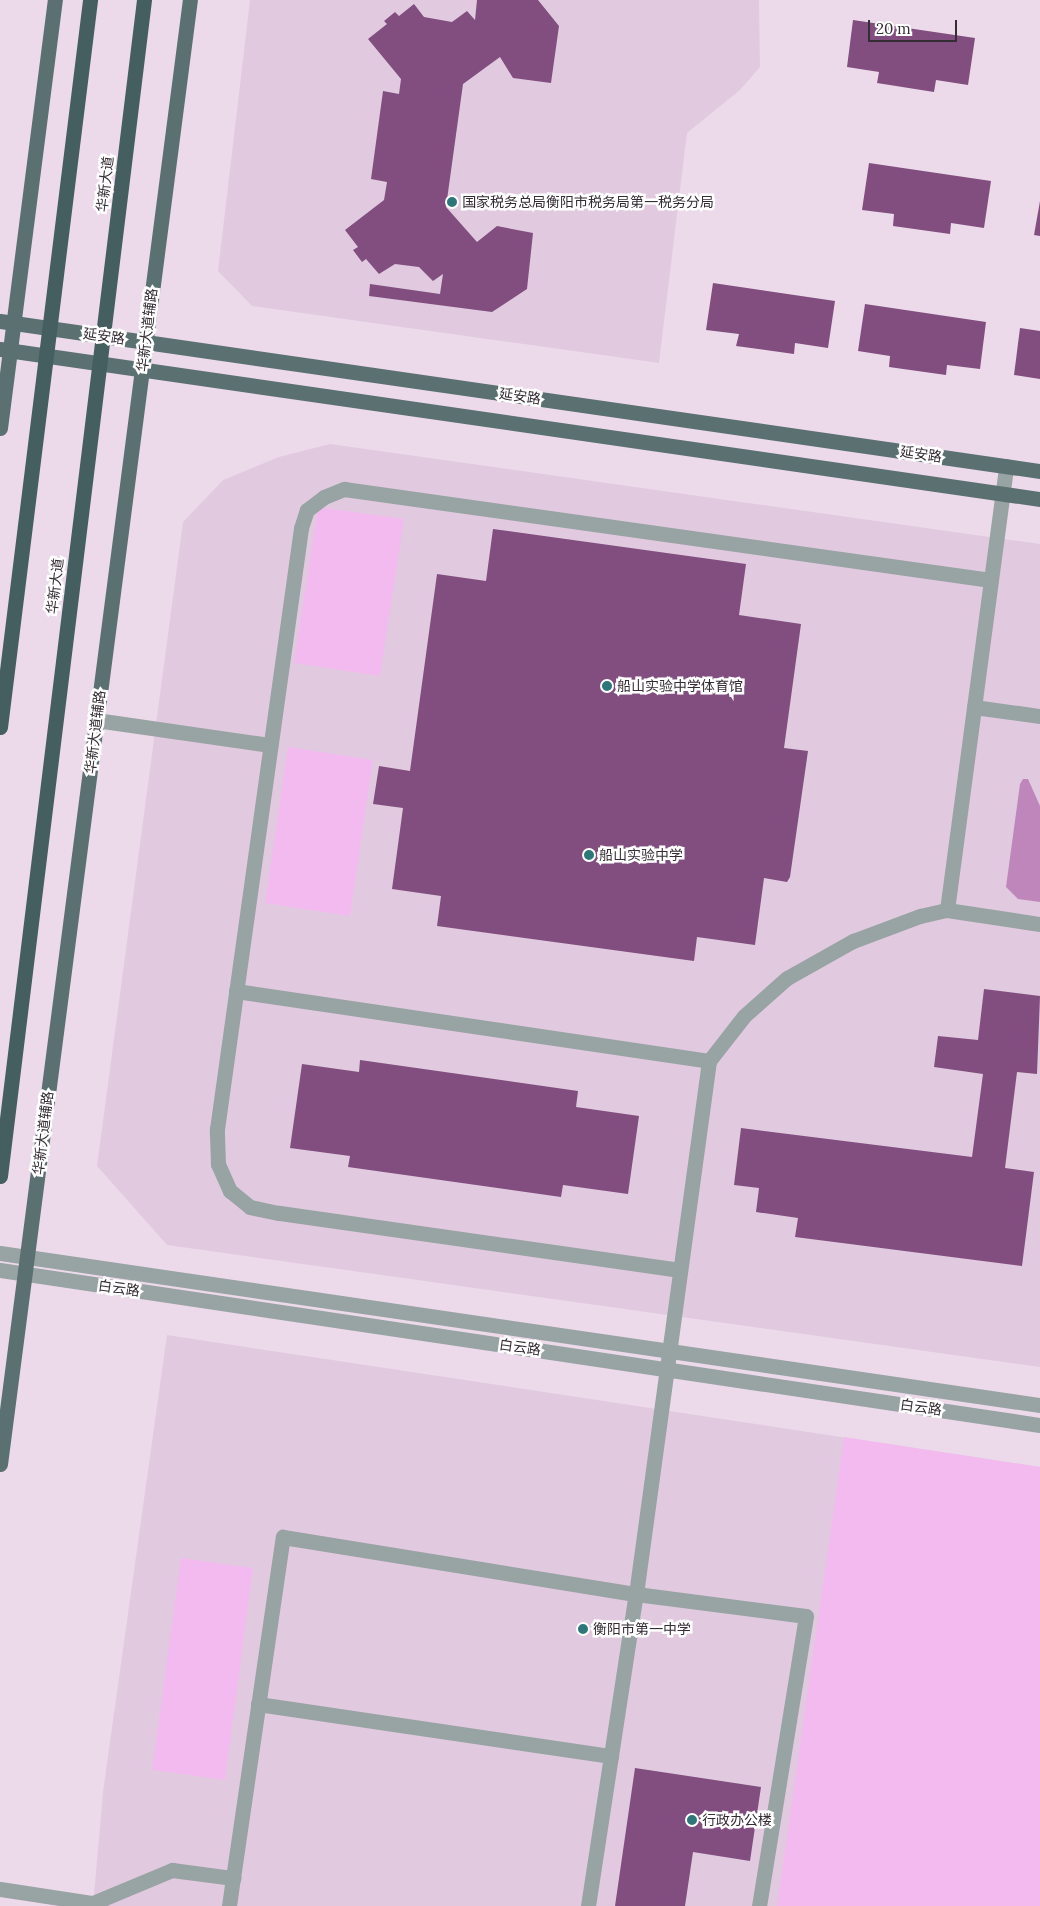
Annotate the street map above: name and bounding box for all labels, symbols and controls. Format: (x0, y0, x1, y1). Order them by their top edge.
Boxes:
scale bar (870, 10, 959, 42)
text: 20 m (876, 19, 911, 38)
street label: 华新大道 (93, 155, 117, 213)
place label: 国家税务总局衡阳市税务局第一税务分局 (462, 194, 714, 210)
marker: 国家税务总局衡阳市税务局第一税务分局 (446, 196, 458, 208)
street label: 华新大道辅路 (134, 287, 160, 373)
street label: 延安路 (82, 325, 126, 347)
street label: 延安路 (498, 385, 542, 407)
street label: 延安路 (899, 443, 943, 465)
street label: 华新大道 (43, 557, 67, 615)
place label: 船山实验中学体育馆 (617, 678, 743, 694)
marker: 船山实验中学体育馆 (601, 680, 613, 692)
street label: 华新大道辅路 (82, 689, 108, 775)
place label: 船山实验中学 (599, 847, 683, 863)
marker: 船山实验中学 (583, 849, 595, 861)
street label: 华新大道辅路 (30, 1090, 56, 1176)
street label: 白云路 (97, 1277, 141, 1299)
street label: 白云路 (498, 1336, 542, 1358)
street label: 白云路 (899, 1396, 943, 1418)
place label: 衡阳市第一中学 (593, 1621, 691, 1637)
marker: 衡阳市第一中学 (577, 1623, 589, 1635)
place label: 行政办公楼 (702, 1812, 772, 1828)
marker: 行政办公楼 (686, 1814, 698, 1826)

